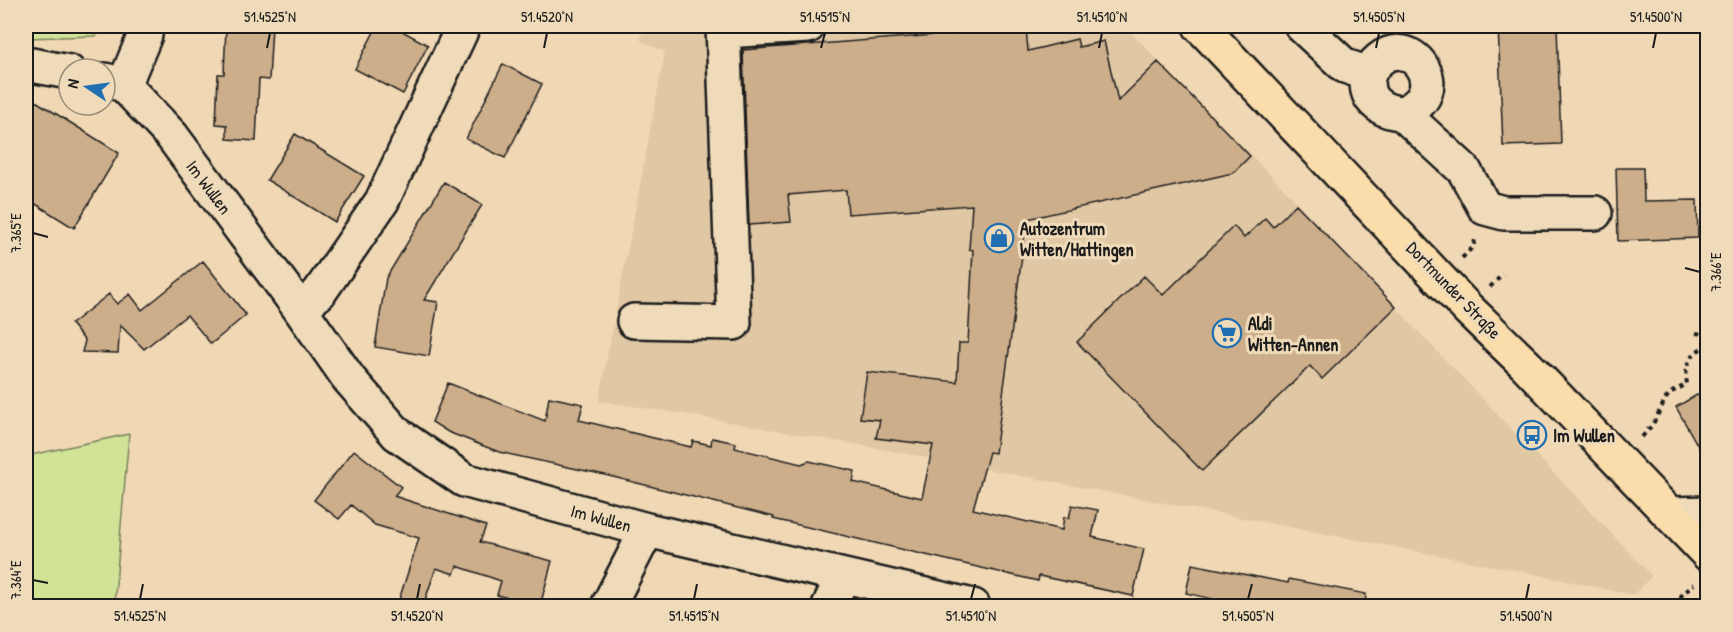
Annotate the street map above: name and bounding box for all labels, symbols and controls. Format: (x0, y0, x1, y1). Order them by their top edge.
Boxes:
text: 51.4525°N (244, 6, 296, 27)
text: 51.4520°N (521, 6, 573, 27)
text: 51.4515°N (800, 6, 850, 27)
text: 51.4510°N (1077, 6, 1127, 27)
text: 51.4505°N (1353, 6, 1405, 27)
text: 51.4500°N (1630, 6, 1682, 27)
north arrow (57, 57, 117, 117)
text: N (61, 77, 84, 90)
street label: Im Wullen (180, 155, 238, 219)
text: 7.365°E (5, 213, 26, 253)
place label: Autozentrum Witten/Hattingen (1020, 216, 1134, 263)
shop icon: Autozentrum Witten/Hattingen (983, 222, 1015, 254)
street label: Dortmunder Straße (1401, 236, 1507, 344)
text: 7.366°E (1705, 252, 1726, 292)
place label: Aldi Witten-Annen (1248, 311, 1338, 357)
supermarket icon: Aldi Witten-Annen (1211, 317, 1243, 349)
bus stop icon: Im Wullen (1516, 419, 1548, 451)
place label: Im Wullen (1553, 423, 1615, 448)
street label: Im Wullen (568, 498, 634, 538)
text: 7.364°E (5, 560, 26, 600)
text: 51.4525°N (114, 605, 166, 626)
text: 51.4520°N (391, 605, 443, 626)
text: 51.4515°N (669, 605, 719, 626)
text: 51.4510°N (946, 605, 996, 626)
text: 51.4505°N (1222, 605, 1274, 626)
text: 51.4500°N (1500, 605, 1552, 626)

